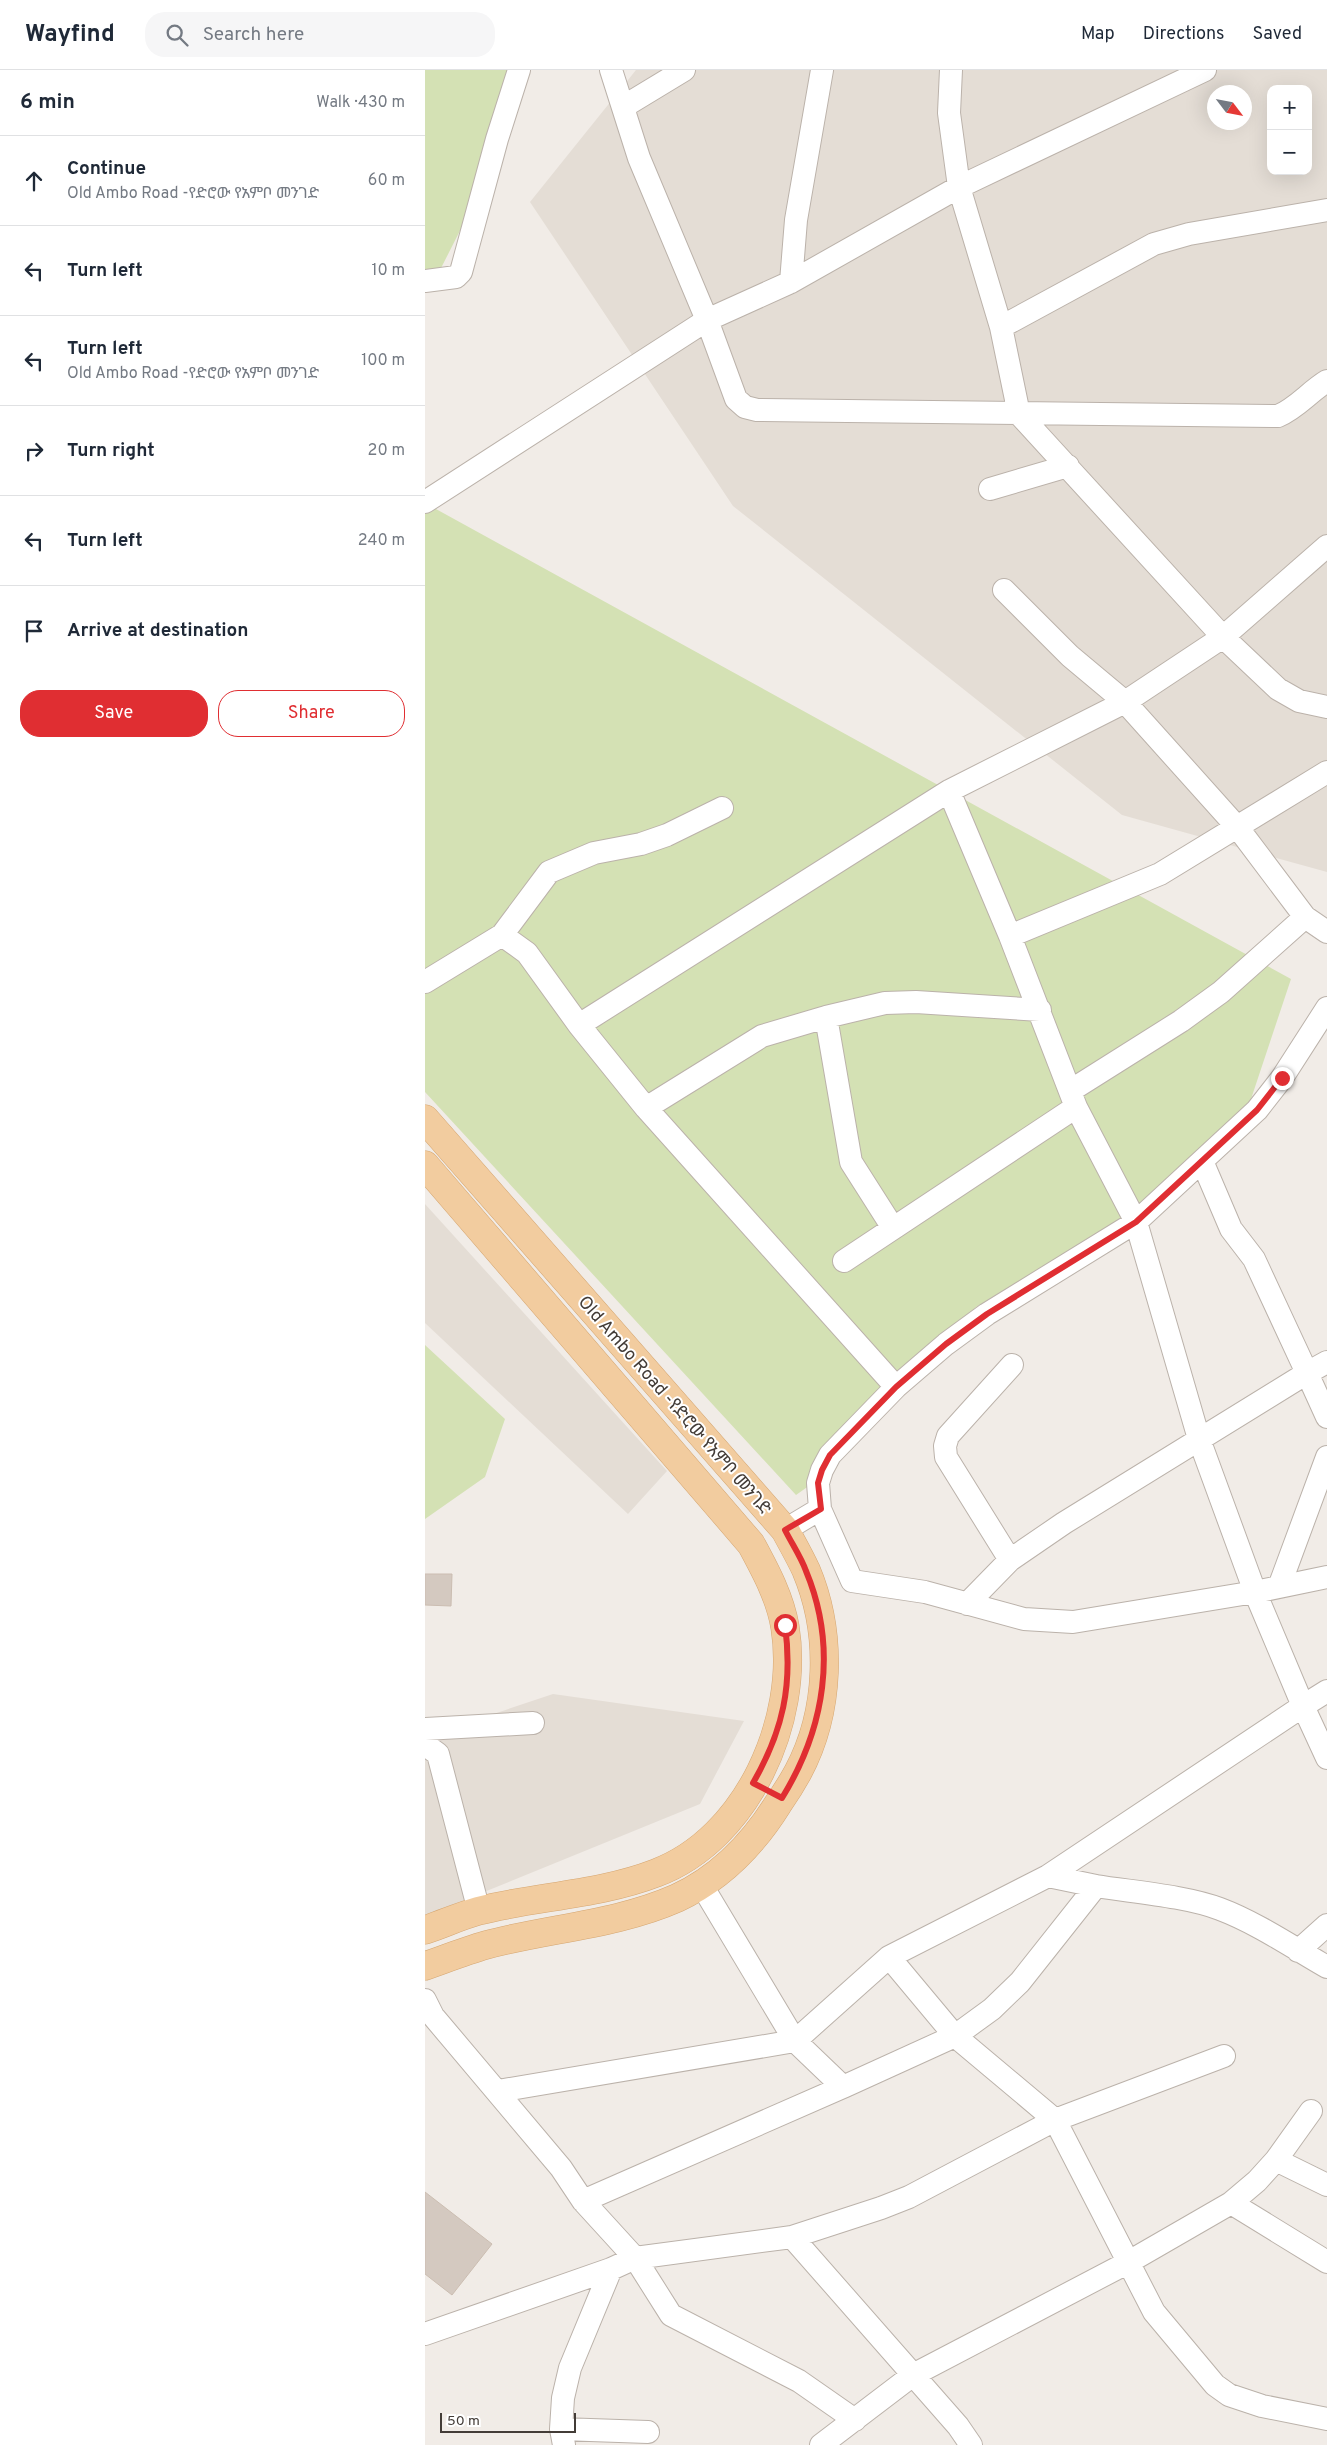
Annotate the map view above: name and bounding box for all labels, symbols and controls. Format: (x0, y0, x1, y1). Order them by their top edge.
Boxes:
search box (145, 12, 495, 57)
text: Wayfind (25, 20, 115, 50)
icon: search (163, 21, 191, 49)
text: Search here (203, 23, 304, 47)
text: Map (1081, 23, 1115, 46)
text: Directions (1143, 23, 1225, 46)
text: Saved (1253, 23, 1302, 46)
north arrow (1207, 85, 1252, 130)
map controls (1267, 85, 1312, 175)
button: + (1267, 85, 1312, 130)
text: 6 min (20, 89, 75, 116)
text: Walk · 430 m (316, 93, 405, 113)
button: − (1267, 130, 1312, 175)
text: Continue (67, 157, 146, 181)
icon: ahead (20, 167, 48, 195)
text: 60 m (368, 171, 405, 191)
text: Old Ambo Road -የድሮው የአምቦ መንገድ (67, 184, 319, 204)
icon: left (20, 257, 48, 285)
text: Turn left (67, 259, 143, 283)
text: 10 m (371, 261, 405, 281)
text: Turn left (67, 337, 143, 361)
icon: left (20, 347, 48, 375)
text: 100 m (361, 351, 405, 371)
text: Old Ambo Road -የድሮው የአምቦ መንገድ (67, 364, 319, 384)
icon: right (20, 437, 48, 465)
text: Turn right (67, 439, 155, 463)
text: 20 m (368, 441, 405, 461)
icon: left (20, 527, 48, 555)
text: Turn left (67, 529, 143, 553)
text: 240 m (358, 531, 405, 551)
icon: arrive (20, 617, 48, 645)
text: Arrive at destination (67, 619, 248, 643)
button: Save (20, 690, 208, 737)
button: Share (218, 690, 405, 737)
route end (1271, 1067, 1294, 1090)
street label: Old Ambo Road -የድሮው የአምቦ መንገድ (572, 1291, 776, 1521)
route start (774, 1614, 797, 1637)
scale bar (440, 2410, 576, 2433)
text: 50 m (447, 2413, 480, 2430)

